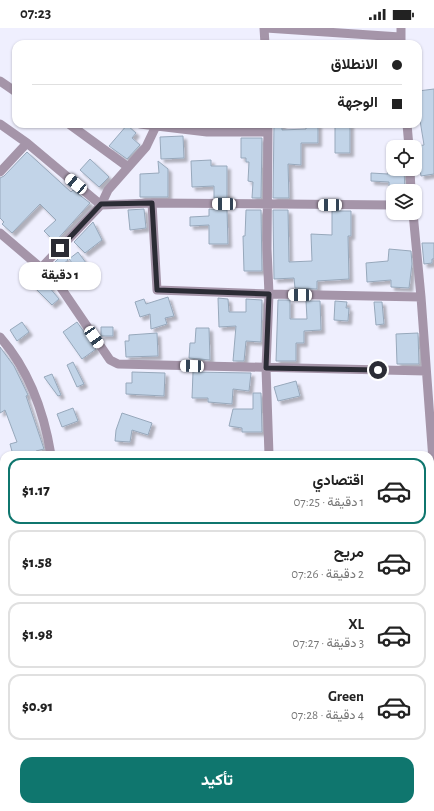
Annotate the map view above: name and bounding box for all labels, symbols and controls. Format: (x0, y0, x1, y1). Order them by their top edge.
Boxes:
text: 07:23 (20, 6, 51, 21)
text: الانطلاق (331, 57, 378, 72)
text: الوجهة (337, 95, 378, 110)
map controls (386, 140, 422, 220)
button: locate (386, 140, 422, 176)
car (63, 172, 89, 196)
button: layers (386, 184, 422, 220)
car (212, 198, 236, 210)
car (318, 199, 342, 211)
route end (51, 239, 69, 257)
callout: 1 دقيقة (19, 262, 101, 290)
text: 1 دقيقة (41, 269, 79, 282)
car (288, 289, 312, 301)
car (82, 324, 106, 350)
car (180, 360, 204, 372)
route start (369, 361, 387, 379)
text: اقتصادي (312, 473, 364, 488)
icon: car (376, 473, 412, 509)
text: $1.17 (22, 483, 50, 498)
text: 1 دقيقة · 07:25 (293, 496, 364, 509)
text: مريح (334, 545, 364, 560)
icon: car (376, 545, 412, 581)
text: $1.58 (22, 555, 52, 570)
text: 2 دقيقة · 07:26 (291, 568, 364, 581)
text: XL (348, 617, 364, 632)
icon: car (376, 617, 412, 653)
text: $1.98 (22, 627, 53, 642)
text: 3 دقيقة · 07:27 (293, 637, 364, 650)
text: Green (328, 689, 364, 704)
icon: car (376, 689, 412, 725)
text: $0.91 (22, 699, 53, 714)
text: 4 دقيقة · 07:28 (291, 709, 364, 722)
button: تأكيد (20, 757, 414, 803)

